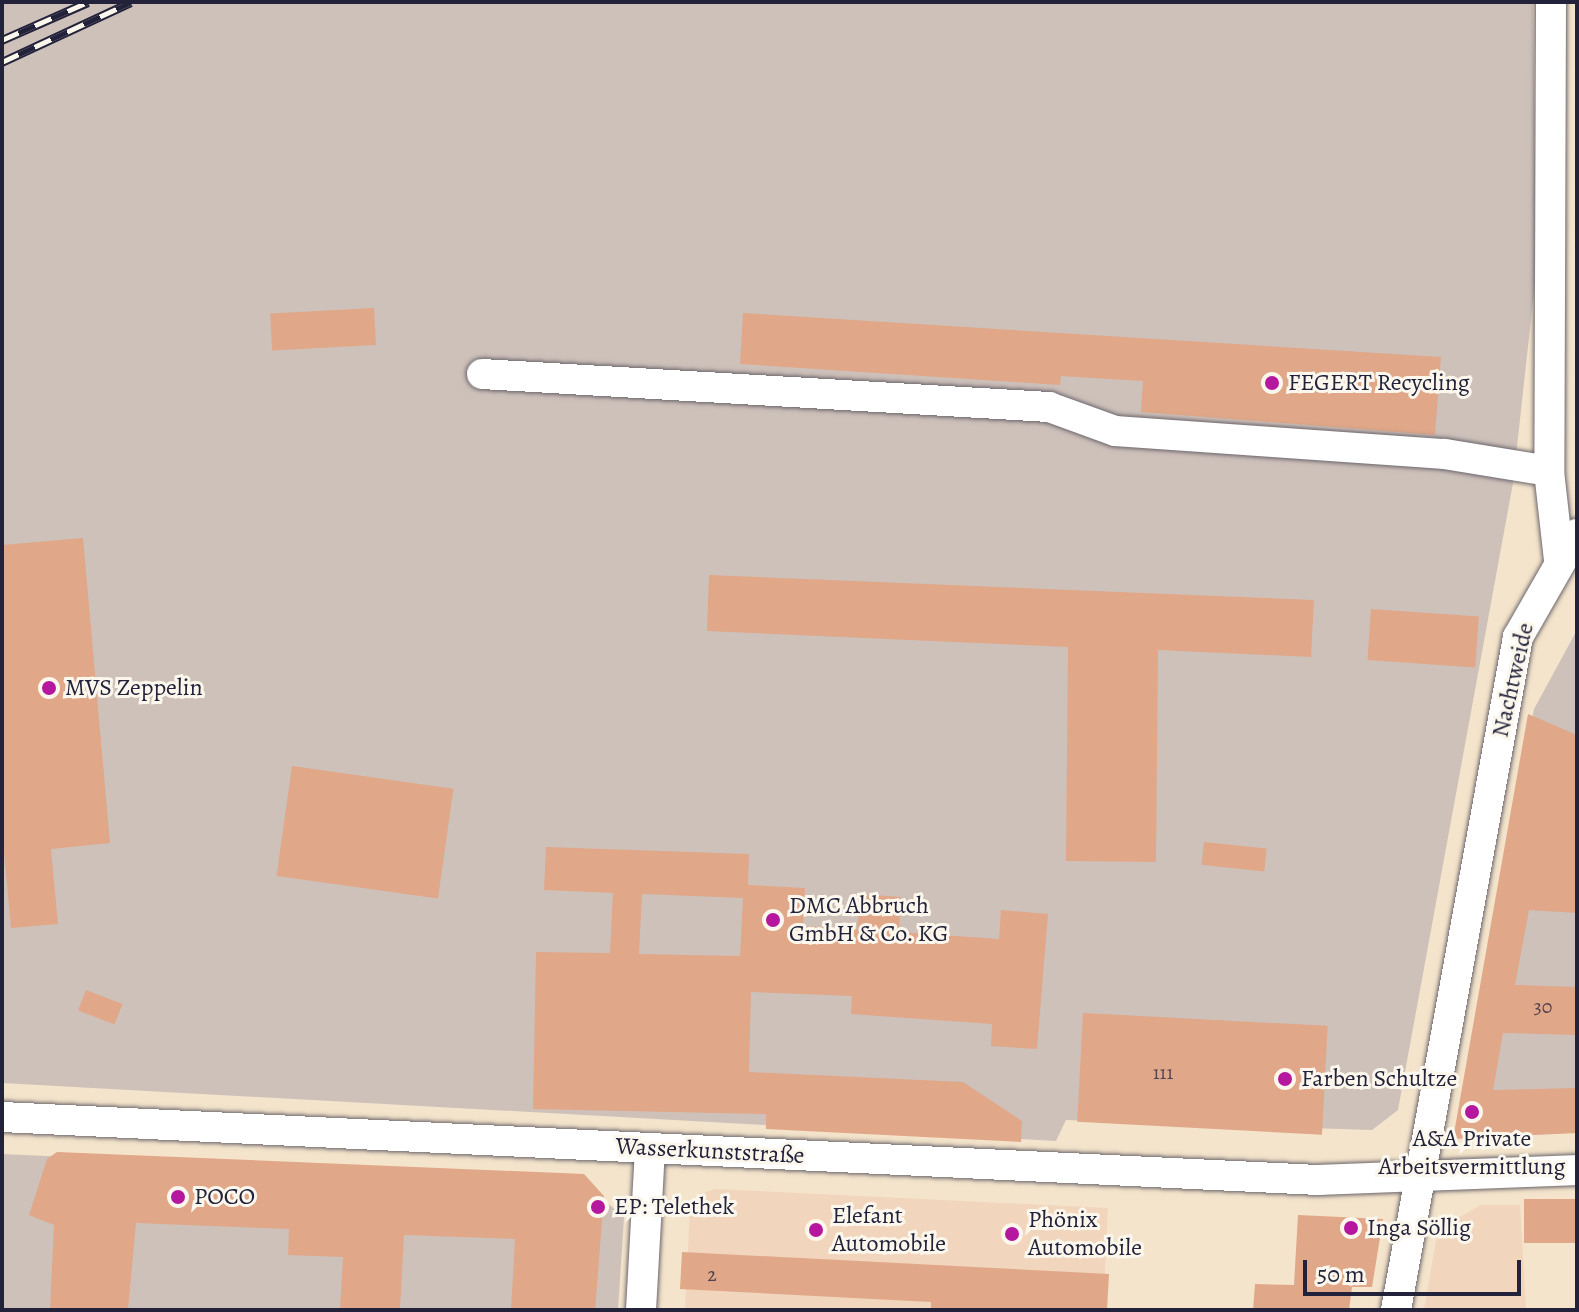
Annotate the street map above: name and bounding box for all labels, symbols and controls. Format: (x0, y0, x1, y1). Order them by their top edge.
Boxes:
place label: FEGERT Recycling (1288, 369, 1470, 397)
marker: FEGERT Recycling (1263, 374, 1281, 392)
street label: Nachtweide (1486, 620, 1540, 740)
place label: MVS Zeppelin (65, 674, 203, 702)
marker: MVS Zeppelin (40, 679, 58, 697)
place label: DMC Abbruch GmbH & Co. KG (789, 892, 949, 948)
marker: DMC Abbruch GmbH & Co. KG (764, 911, 782, 929)
house number: 30 (1534, 994, 1552, 1018)
house number: 111 (1153, 1060, 1173, 1084)
place label: Farben Schultze (1301, 1065, 1457, 1093)
marker: Farben Schultze (1276, 1070, 1294, 1088)
marker: A&A Private Arbeitsvermittlung (1463, 1103, 1481, 1121)
place label: A&A Private Arbeitsvermittlung (1379, 1125, 1565, 1181)
street label: Wasserkunststraße (615, 1132, 805, 1170)
place label: POCO (194, 1183, 255, 1211)
marker: POCO (169, 1188, 187, 1206)
place label: EP: Telethek (614, 1193, 734, 1221)
marker: EP: Telethek (589, 1198, 607, 1216)
place label: Elefant Automobile (832, 1202, 946, 1258)
place label: Phönix Automobile (1028, 1206, 1142, 1262)
place label: Inga Söllig (1367, 1214, 1471, 1242)
marker: Inga Söllig (1342, 1219, 1360, 1237)
marker: Elefant Automobile (807, 1221, 825, 1239)
marker: Phönix Automobile (1003, 1225, 1021, 1243)
scale bar (1307, 1244, 1525, 1294)
text: 50 m (1317, 1258, 1365, 1290)
house number: 2 (707, 1262, 717, 1286)

